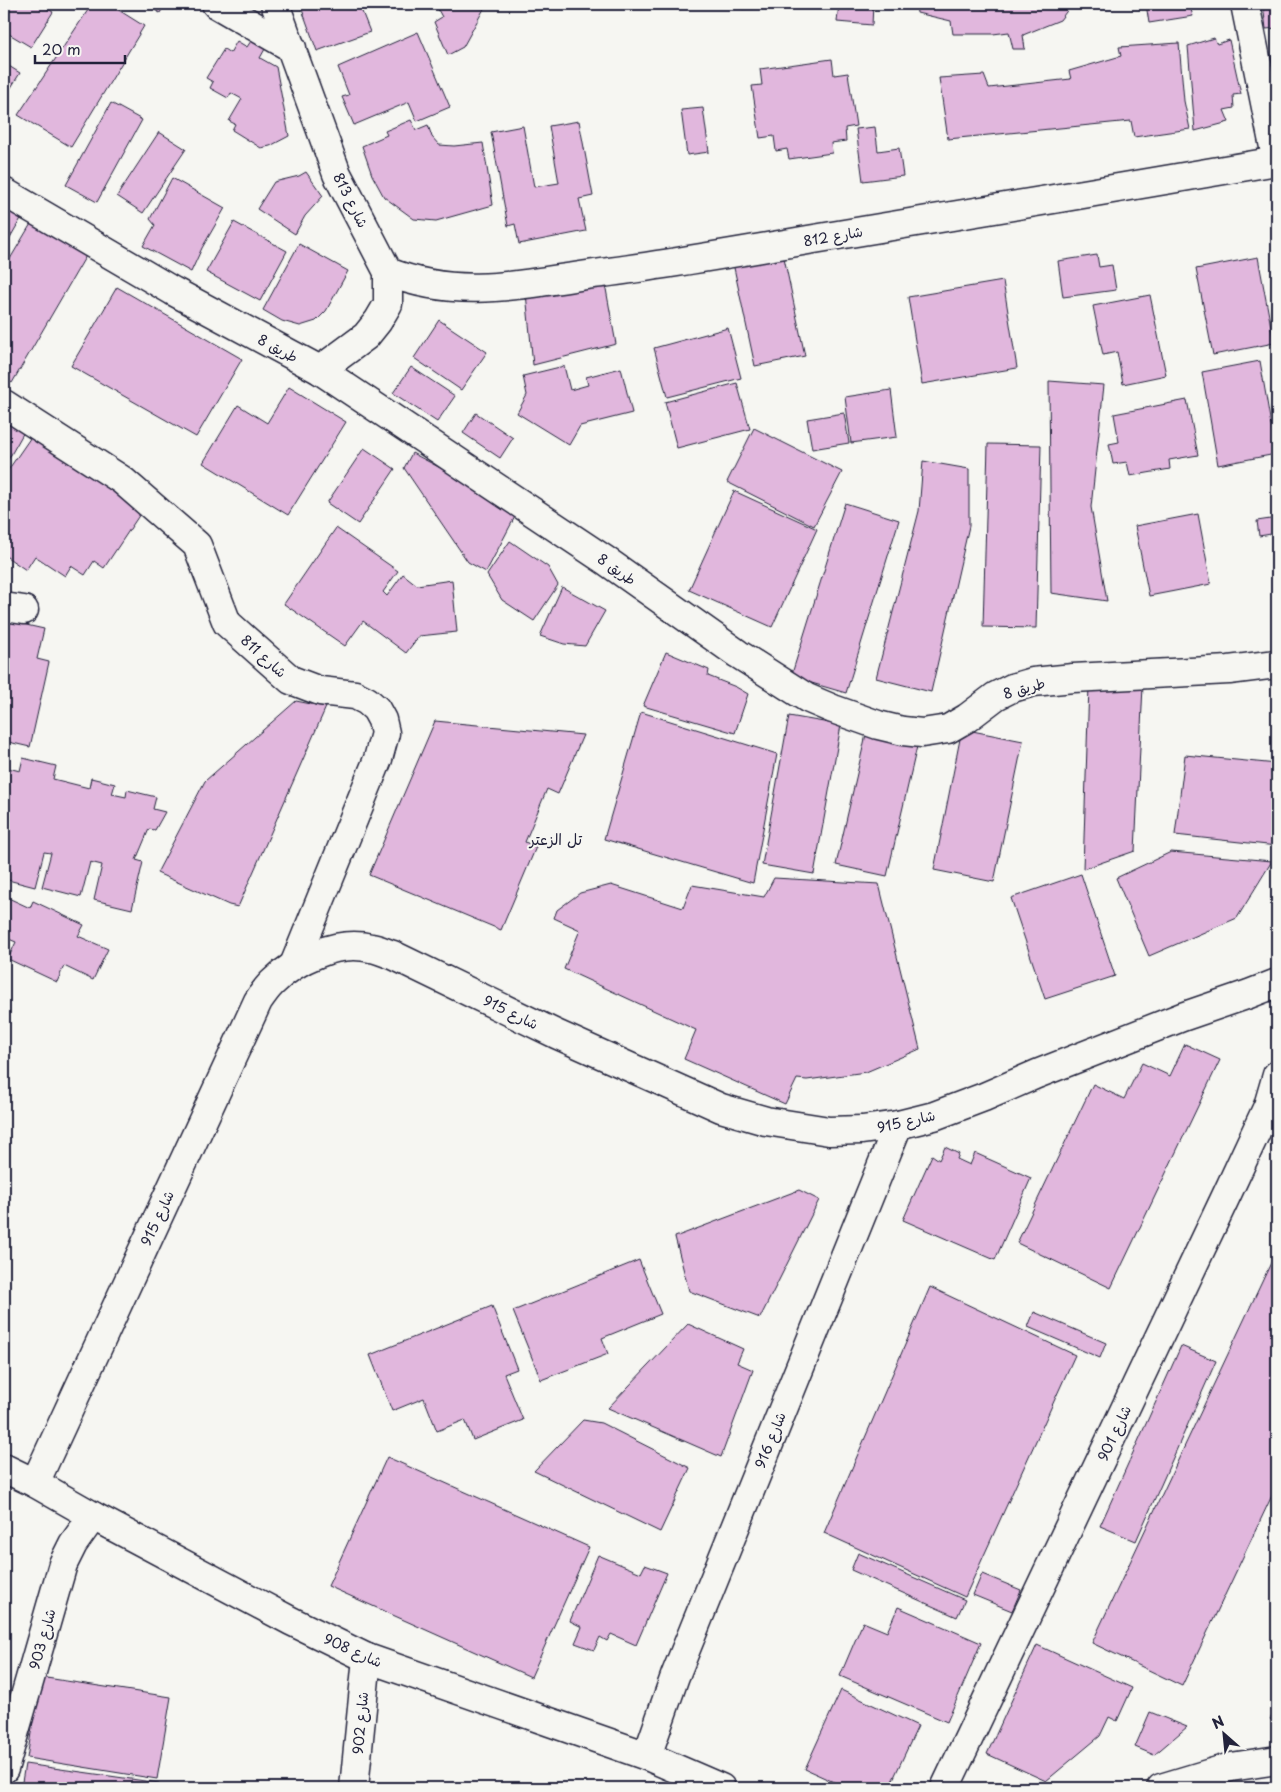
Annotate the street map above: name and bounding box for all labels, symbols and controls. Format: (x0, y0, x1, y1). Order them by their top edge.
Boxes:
scale bar (35, 32, 125, 64)
text: 20 m (42, 37, 81, 60)
street label: شارع 813 (328, 169, 374, 231)
street label: شارع 812 (802, 220, 864, 252)
street label: طريق 8 (254, 329, 302, 367)
street label: طريق 8 (593, 548, 641, 590)
street label: شارع 811 (236, 630, 292, 682)
street label: طريق 8 (1001, 672, 1047, 704)
district label: تل الزعتر (528, 827, 583, 850)
street label: شارع 915 (480, 990, 542, 1034)
street label: شارع 915 (875, 1104, 937, 1138)
street label: شارع 915 (135, 1187, 179, 1249)
street label: شارع 901 (1092, 1402, 1136, 1464)
street label: شارع 916 (749, 1409, 791, 1471)
street label: شارع 903 (23, 1606, 61, 1672)
street label: شارع 908 (320, 1628, 386, 1672)
street label: شارع 902 (347, 1691, 373, 1755)
north arrow (1198, 1710, 1248, 1760)
text: N (1208, 1710, 1228, 1734)

